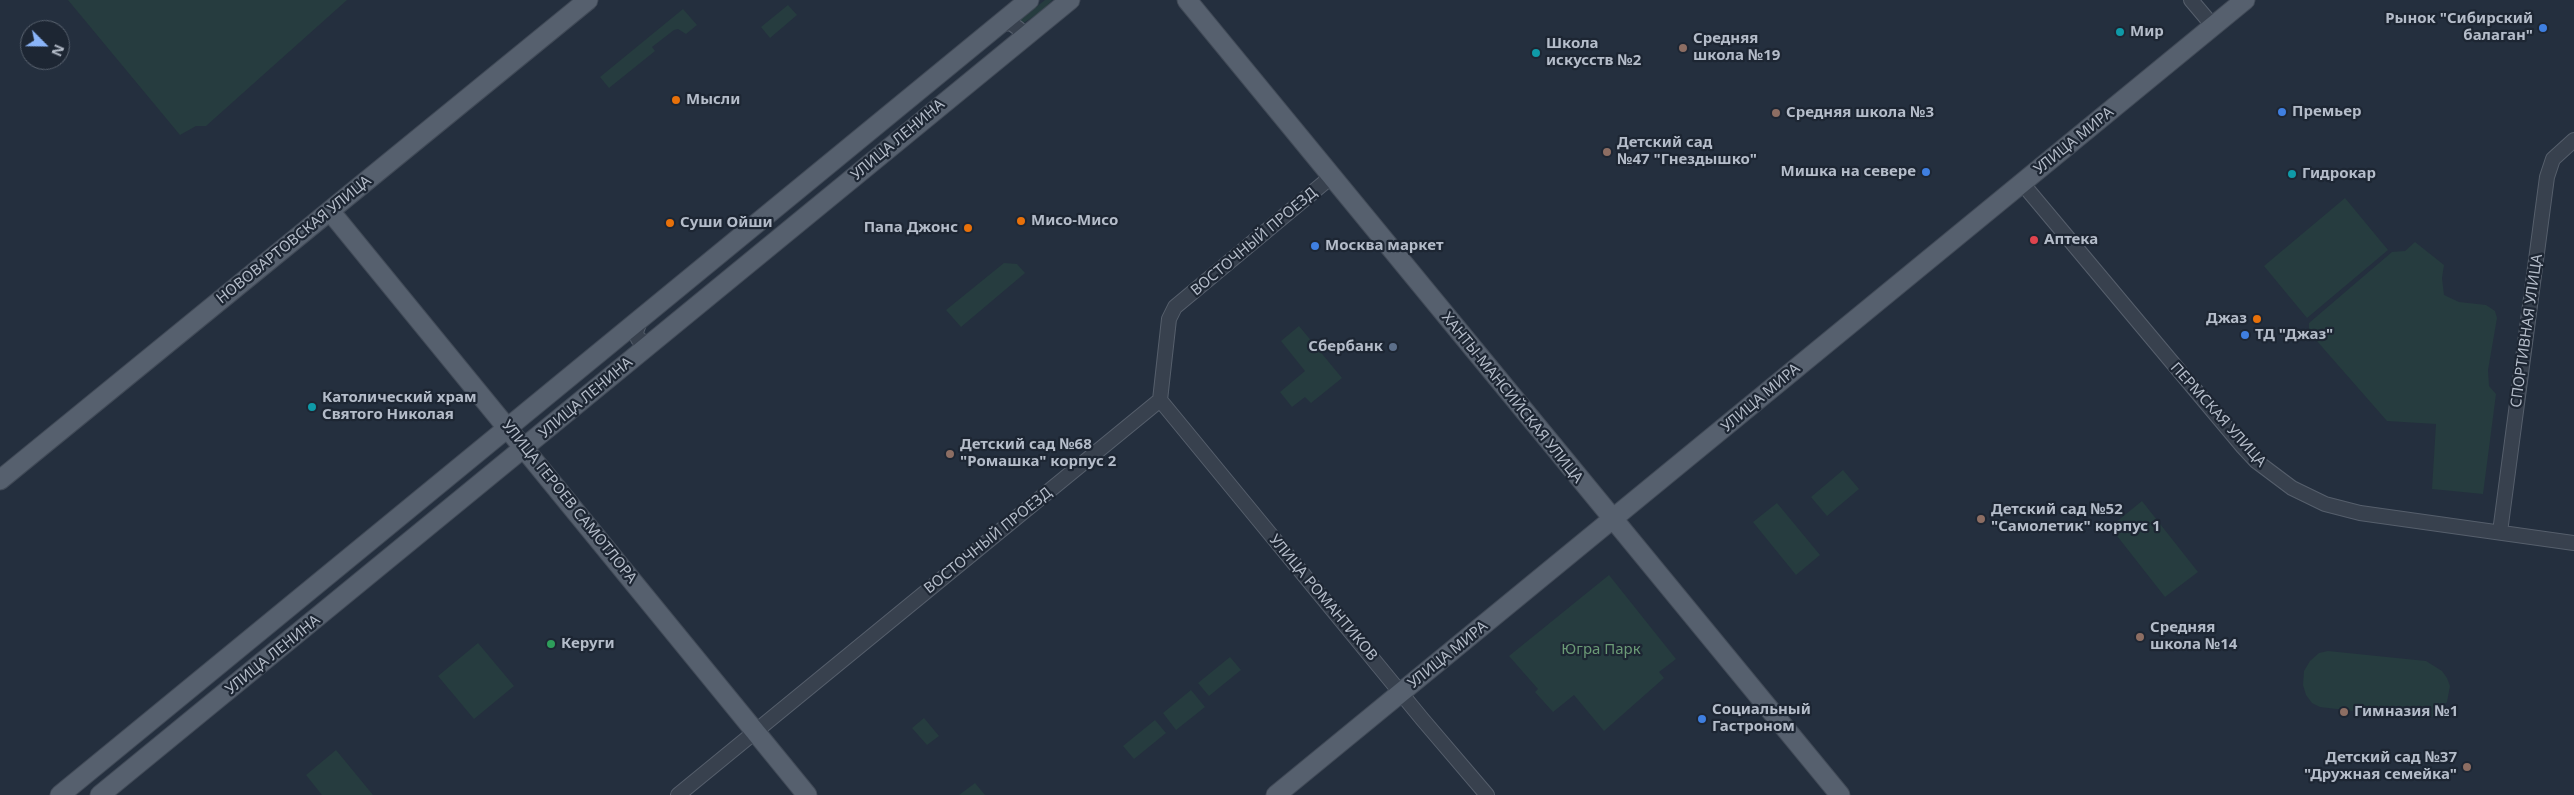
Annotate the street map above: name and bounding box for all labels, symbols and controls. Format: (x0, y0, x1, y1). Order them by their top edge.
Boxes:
place label: Рынок "Сибирский балаган" (2385, 10, 2533, 45)
north arrow (20, 20, 70, 70)
marker: Рынок "Сибирский балаган" (2537, 22, 2549, 34)
place label: Мир (2130, 23, 2164, 41)
marker: Мир (2114, 26, 2126, 38)
place label: Средняя школа №19 (1693, 30, 1780, 65)
place label: Школа искусств №2 (1546, 35, 1641, 70)
text: N (47, 42, 69, 60)
marker: Средняя школа №19 (1677, 42, 1689, 54)
marker: Школа искусств №2 (1530, 47, 1542, 59)
place label: Мысли (686, 91, 740, 109)
marker: Мысли (670, 94, 682, 106)
street label: УЛИЦА ЛЕНИНА (848, 96, 948, 184)
street label: УЛИЦА МИРА (2031, 103, 2117, 179)
place label: Премьер (2292, 103, 2361, 121)
place label: Средняя школа №3 (1786, 104, 1934, 122)
marker: Премьер (2276, 106, 2288, 118)
marker: Средняя школа №3 (1770, 107, 1782, 119)
place label: Детский сад №47 "Гнездышко" (1617, 134, 1757, 169)
marker: Детский сад №47 "Гнездышко" (1601, 146, 1613, 158)
place label: Мишка на севере (1781, 163, 1916, 181)
place label: Гидрокар (2302, 165, 2376, 183)
marker: Мишка на севере (1920, 166, 1932, 178)
marker: Гидрокар (2286, 168, 2298, 180)
street label: НОВОВАРТОВСКАЯ УЛИЦА (213, 172, 375, 308)
street label: ВОСТОЧНЫЙ ПРОЕЗД (1187, 184, 1321, 300)
place label: Мисо-Мисо (1031, 212, 1118, 230)
place label: Суши Ойши (680, 214, 773, 232)
marker: Мисо-Мисо (1015, 215, 1027, 227)
marker: Суши Ойши (664, 217, 676, 229)
place label: Папа Джонс (864, 219, 958, 237)
marker: Папа Джонс (962, 222, 974, 234)
place label: Аптека (2044, 231, 2098, 249)
marker: Аптека (2028, 234, 2040, 246)
place label: Москва маркет (1325, 237, 1443, 255)
marker: Москва маркет (1309, 240, 1321, 252)
street label: СПОРТИВНАЯ УЛИЦА (2507, 253, 2547, 409)
street label: ХАНТЫ-МАНСИЙСКАЯ УЛИЦА (1438, 309, 1586, 487)
place label: Джаз (2206, 310, 2247, 328)
marker: Джаз (2251, 313, 2263, 325)
place label: ТД "Джаз" (2255, 326, 2333, 344)
marker: ТД "Джаз" (2239, 329, 2251, 341)
place label: Сбербанк (1308, 338, 1383, 356)
marker: Сбербанк (1387, 341, 1399, 353)
street label: УЛИЦА ЛЕНИНА (536, 354, 636, 442)
street label: ПЕРМСКАЯ УЛИЦА (2166, 359, 2270, 471)
street label: УЛИЦА МИРА (1718, 360, 1804, 436)
place label: Католический храм Святого Николая (322, 389, 476, 424)
marker: Католический храм Святого Николая (306, 401, 318, 413)
street label: УЛИЦА ГЕРОЕВ САМОТЛОРА (498, 417, 640, 587)
place label: Детский сад №68 "Ромашка" корпус 2 (960, 436, 1116, 471)
marker: Детский сад №68 "Ромашка" корпус 2 (944, 448, 956, 460)
street label: ВОСТОЧНЫЙ ПРОЕЗД (921, 484, 1055, 598)
place label: Детский сад №52 "Самолетик" корпус 1 (1991, 501, 2161, 536)
marker: Детский сад №52 "Самолетик" корпус 1 (1975, 513, 1987, 525)
street label: УЛИЦА РОМАНТИКОВ (1265, 531, 1381, 665)
street label: УЛИЦА ЛЕНИНА (222, 611, 324, 699)
street label: УЛИЦА МИРА (1405, 617, 1491, 693)
place label: Средняя школа №14 (2150, 619, 2237, 654)
marker: Средняя школа №14 (2134, 631, 2146, 643)
place label: Керуги (561, 635, 615, 653)
marker: Керуги (545, 638, 557, 650)
park label: Югра Парк (1561, 641, 1641, 659)
place label: Социальный Гастроном (1712, 701, 1811, 736)
place label: Гимназия №1 (2354, 703, 2458, 721)
marker: Гимназия №1 (2338, 706, 2350, 718)
marker: Социальный Гастроном (1696, 713, 1708, 725)
place label: Детский сад №37 "Дружная семейка" (2304, 749, 2457, 784)
marker: Детский сад №37 "Дружная семейка" (2461, 761, 2473, 773)

